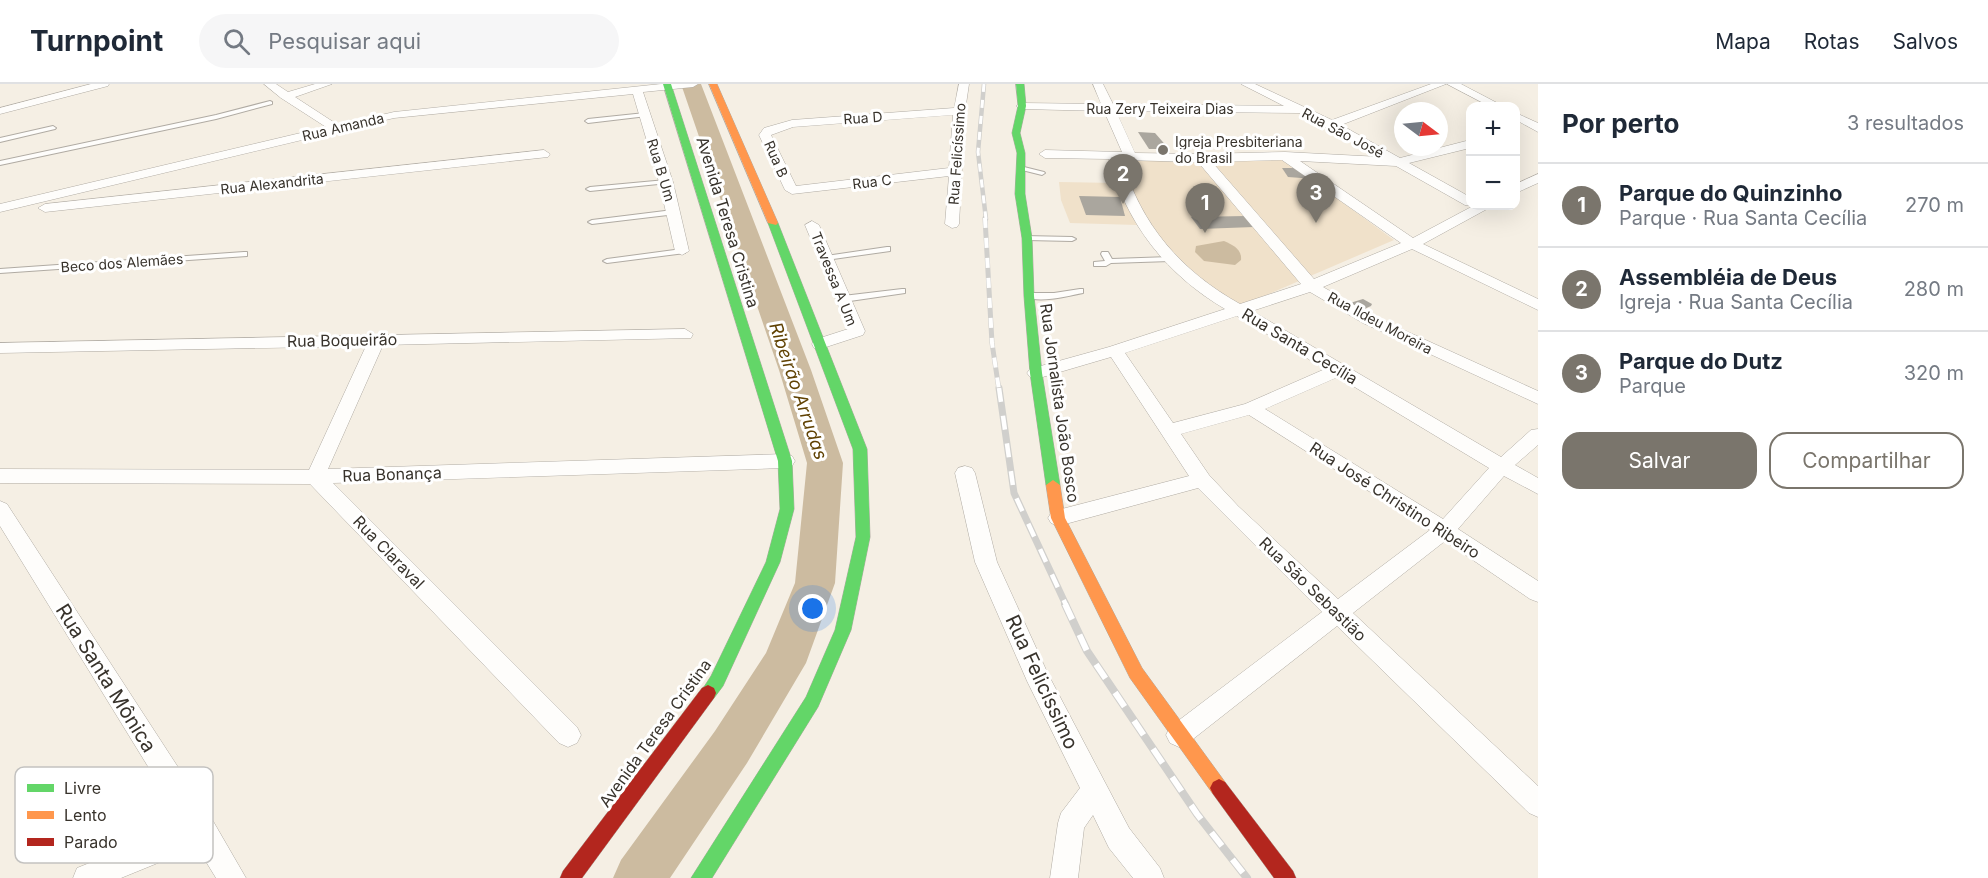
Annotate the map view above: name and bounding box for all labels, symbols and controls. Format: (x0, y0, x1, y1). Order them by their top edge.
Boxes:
search box (199, 14, 619, 68)
text: Turnpoint (30, 24, 163, 58)
icon: search (220, 25, 253, 58)
text: Pesquisar aqui (268, 28, 421, 54)
text: Mapa (1715, 29, 1771, 54)
text: Rotas (1804, 29, 1859, 54)
text: Salvos (1892, 29, 1958, 54)
street label: Rua Zery Teixeira Dias (1086, 100, 1234, 117)
north arrow (1394, 102, 1448, 156)
map controls (1466, 102, 1520, 210)
button: + (1466, 102, 1520, 156)
street label: Rua Felicíssimo (944, 103, 969, 205)
street label: Rua São José (1299, 104, 1387, 161)
street label: Rua D (843, 108, 883, 127)
text: Por perto (1562, 108, 1680, 139)
street label: Rua Amanda (300, 109, 386, 144)
text: 3 resultados (1847, 111, 1964, 135)
place label: Igreja Presbiteriana do Brasil (1175, 133, 1303, 166)
street label: Avenida Teresa Cristina (692, 134, 764, 310)
street label: Rua B Um (644, 136, 679, 203)
street label: Rua B (761, 138, 792, 180)
marker: Igreja Presbiteriana do Brasil (1156, 143, 1170, 157)
pin: 2 (1104, 154, 1142, 204)
button: − (1466, 156, 1520, 210)
street label: Rua Alexandrita (219, 170, 324, 197)
street label: Rua C (851, 171, 892, 192)
pin: 3 (1296, 174, 1336, 223)
text: Parque do Quinzinho (1619, 180, 1843, 206)
pin: 1 (1186, 184, 1224, 233)
text: 1 (1577, 193, 1586, 217)
text: 270 m (1905, 193, 1964, 217)
text: Parque · Rua Santa Cecília (1619, 206, 1867, 230)
street label: Travessa A Um (808, 229, 861, 328)
street label: Beco dos Alemães (60, 250, 184, 275)
text: Assembléia de Deus (1619, 264, 1837, 290)
text: 2 (1575, 277, 1588, 301)
text: 280 m (1904, 277, 1964, 301)
street label: Rua Ildeu Moreira (1325, 288, 1435, 357)
text: Igreja · Rua Santa Cecília (1619, 290, 1853, 314)
street label: Rua Jornalista João Bosco (1036, 302, 1084, 504)
street label: Rua Santa Cecília (1238, 304, 1362, 388)
water label: Ribeirão Arrudas (765, 319, 832, 462)
street label: Rua Boqueirão (287, 329, 397, 351)
text: Parque do Dutz (1619, 348, 1783, 374)
text: 3 (1575, 361, 1588, 385)
text: 320 m (1904, 361, 1964, 385)
text: Parque (1619, 374, 1686, 398)
button: Salvar (1562, 432, 1757, 489)
button: Compartilhar (1769, 432, 1964, 489)
street label: Rua José Christino Ribeiro (1306, 437, 1484, 563)
street label: Rua Bonança (342, 462, 442, 486)
street label: Rua Claraval (349, 511, 429, 593)
street label: Rua São Sebastião (1255, 533, 1371, 645)
your location (798, 594, 827, 623)
street label: Rua Santa Mônica (51, 599, 161, 757)
street label: Rua Felicíssimo (1000, 611, 1084, 753)
street label: Avenida Teresa Cristina (595, 655, 715, 811)
legend (15, 767, 213, 863)
text: Livre (64, 778, 101, 798)
text: Lento (64, 805, 107, 825)
text: Parado (64, 832, 118, 852)

